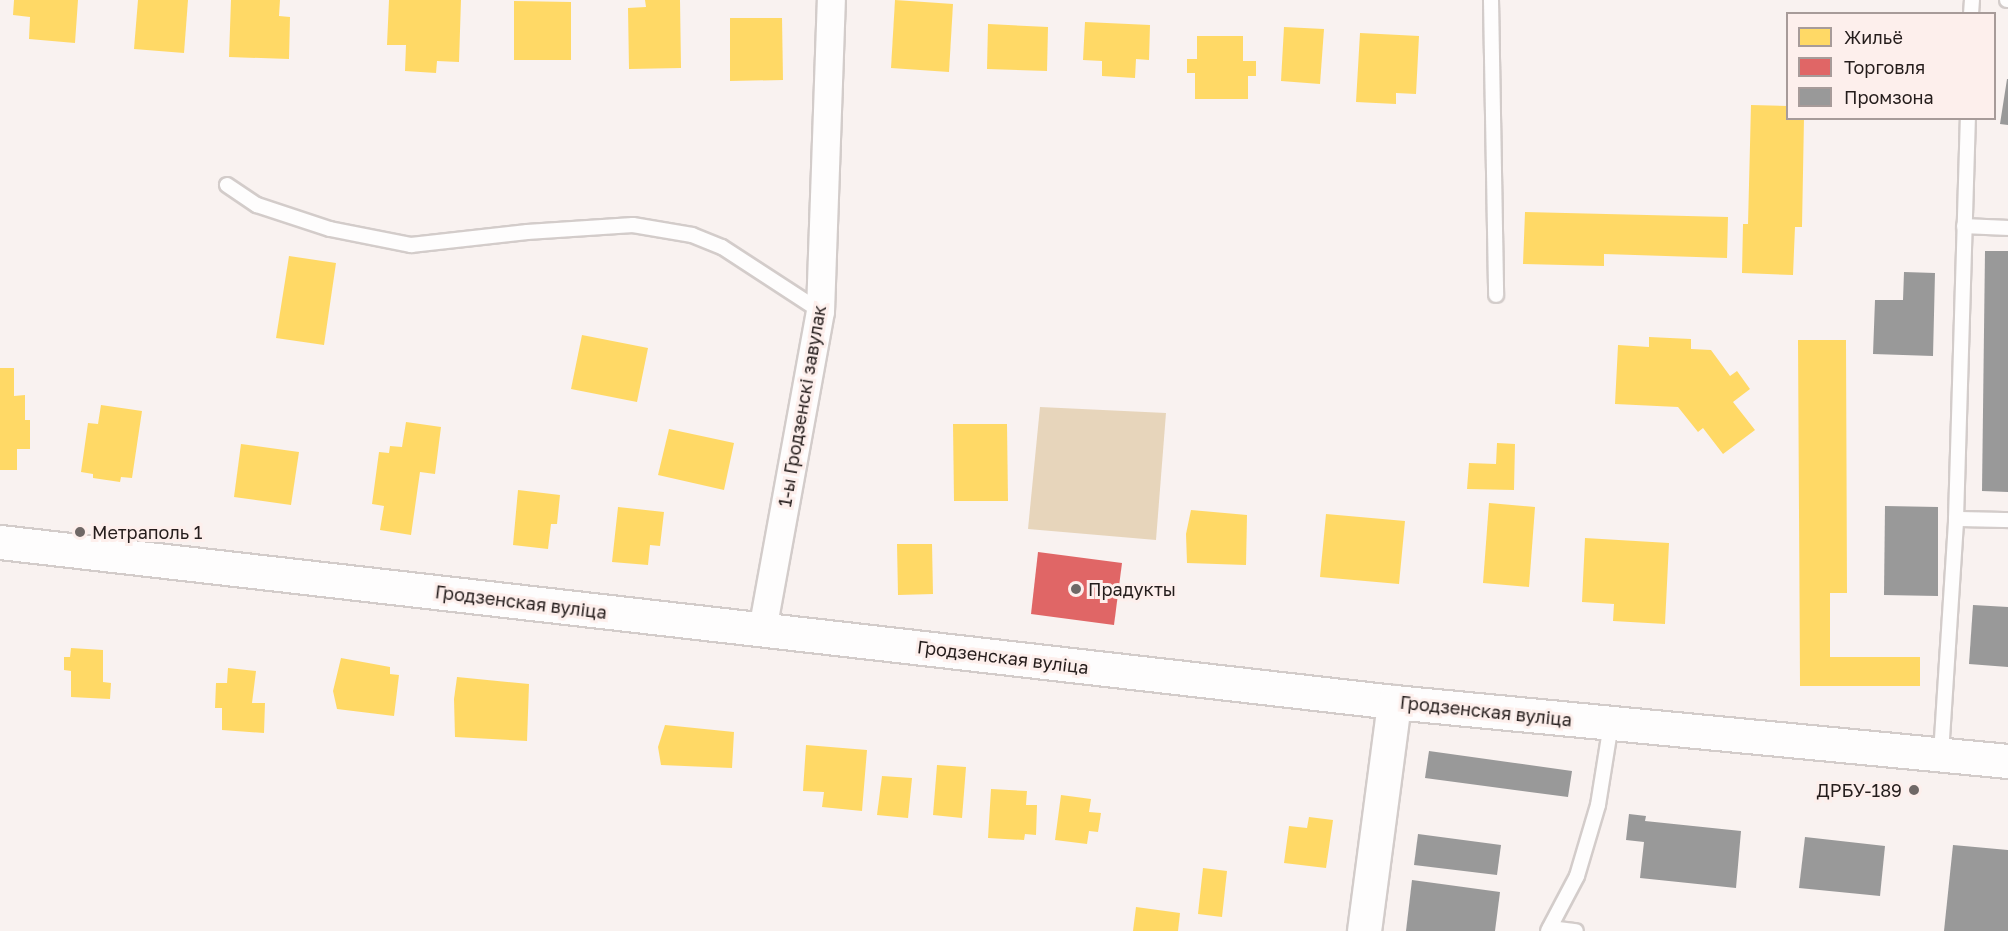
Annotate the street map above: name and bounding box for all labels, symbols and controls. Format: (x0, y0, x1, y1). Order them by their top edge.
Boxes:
legend (1786, 12, 1996, 120)
text: Жильё (1844, 26, 1903, 48)
text: Торговля (1844, 56, 1925, 78)
text: Промзона (1844, 86, 1934, 108)
street label: 1-ы Гродзенскі завулак (774, 303, 830, 509)
place label: Метраполь 1 (92, 521, 202, 543)
marker: Метраполь 1 (73, 525, 87, 539)
place label: Прадукты (1088, 578, 1176, 600)
street label: Гродзенская вуліца (434, 581, 608, 623)
marker: Прадукты (1069, 582, 1083, 596)
street label: Гродзенская вуліца (916, 636, 1090, 678)
street label: Гродзенская вуліца (1399, 691, 1573, 731)
place label: ДРБУ-189 (1817, 779, 1902, 801)
marker: ДРБУ-189 (1907, 783, 1921, 797)

